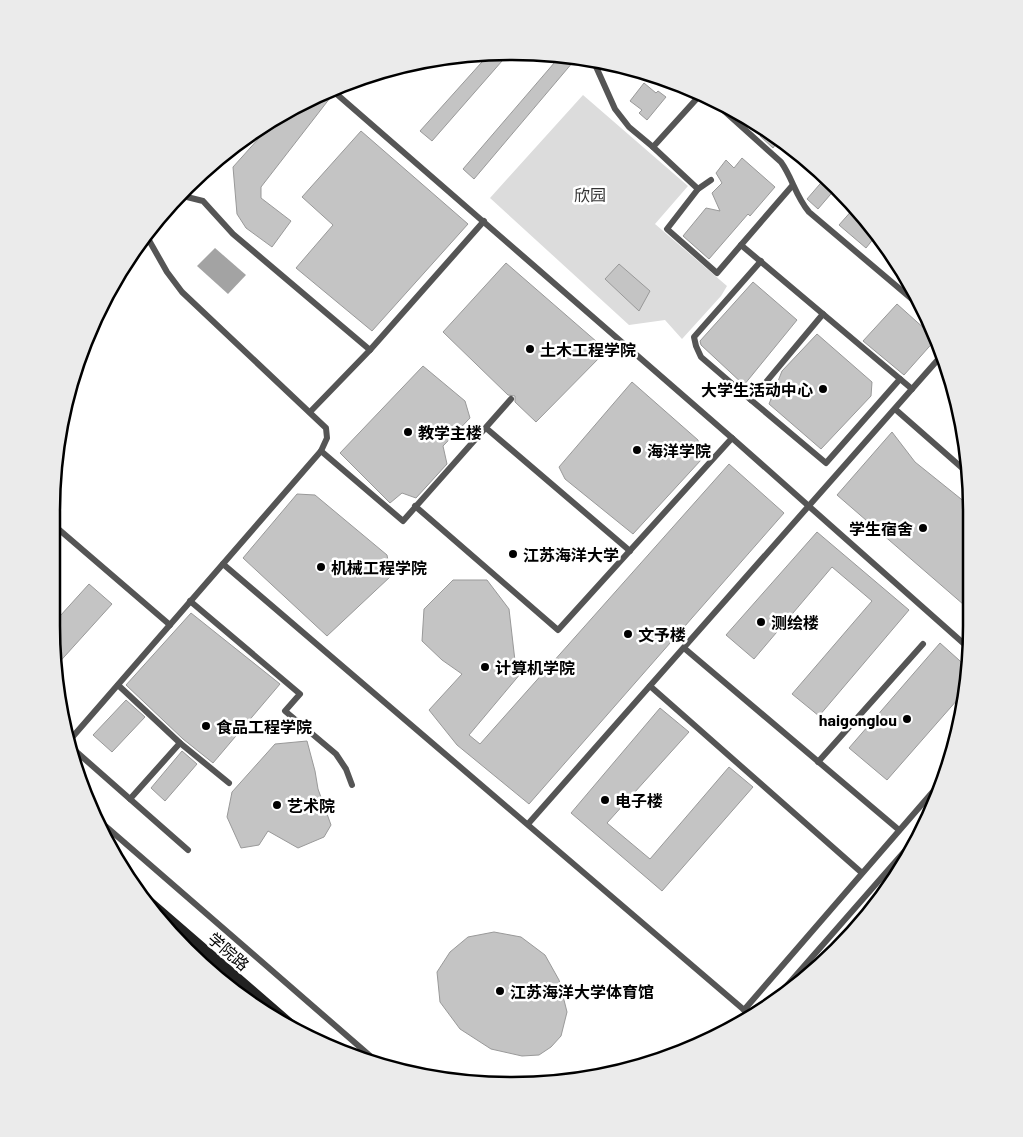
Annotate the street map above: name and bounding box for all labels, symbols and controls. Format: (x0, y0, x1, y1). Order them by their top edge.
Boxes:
park label: 欣园 (574, 185, 606, 204)
place label: 土木工程学院 (540, 340, 636, 359)
marker: 土木工程学院 (524, 343, 536, 355)
place label: 大学生活动中心 (701, 380, 813, 399)
marker: 大学生活动中心 (817, 383, 829, 395)
place label: 教学主楼 (418, 423, 482, 442)
marker: 教学主楼 (402, 426, 414, 438)
place label: 海洋学院 (647, 441, 711, 460)
marker: 海洋学院 (631, 444, 643, 456)
place label: 学生宿舍 (849, 519, 913, 538)
marker: 学生宿舍 (917, 522, 929, 534)
place label: 江苏海洋大学 (523, 545, 619, 564)
marker: 江苏海洋大学 (507, 548, 519, 560)
place label: 机械工程学院 (331, 558, 427, 577)
marker: 机械工程学院 (315, 561, 327, 573)
place label: 测绘楼 (771, 613, 819, 632)
marker: 测绘楼 (755, 616, 767, 628)
place label: 文予楼 (638, 625, 686, 644)
marker: 文予楼 (622, 628, 634, 640)
place label: 计算机学院 (495, 658, 575, 677)
marker: 计算机学院 (479, 661, 491, 673)
place label: haigonglou (819, 710, 897, 729)
marker: haigonglou (901, 713, 913, 725)
place label: 食品工程学院 (216, 717, 312, 736)
marker: 食品工程学院 (200, 720, 212, 732)
place label: 电子楼 (615, 791, 663, 810)
marker: 电子楼 (599, 794, 611, 806)
place label: 艺术院 (287, 796, 335, 815)
marker: 艺术院 (271, 799, 283, 811)
street label: 学院路 (205, 928, 253, 974)
place label: 江苏海洋大学体育馆 (510, 982, 654, 1001)
marker: 江苏海洋大学体育馆 (494, 985, 506, 997)

